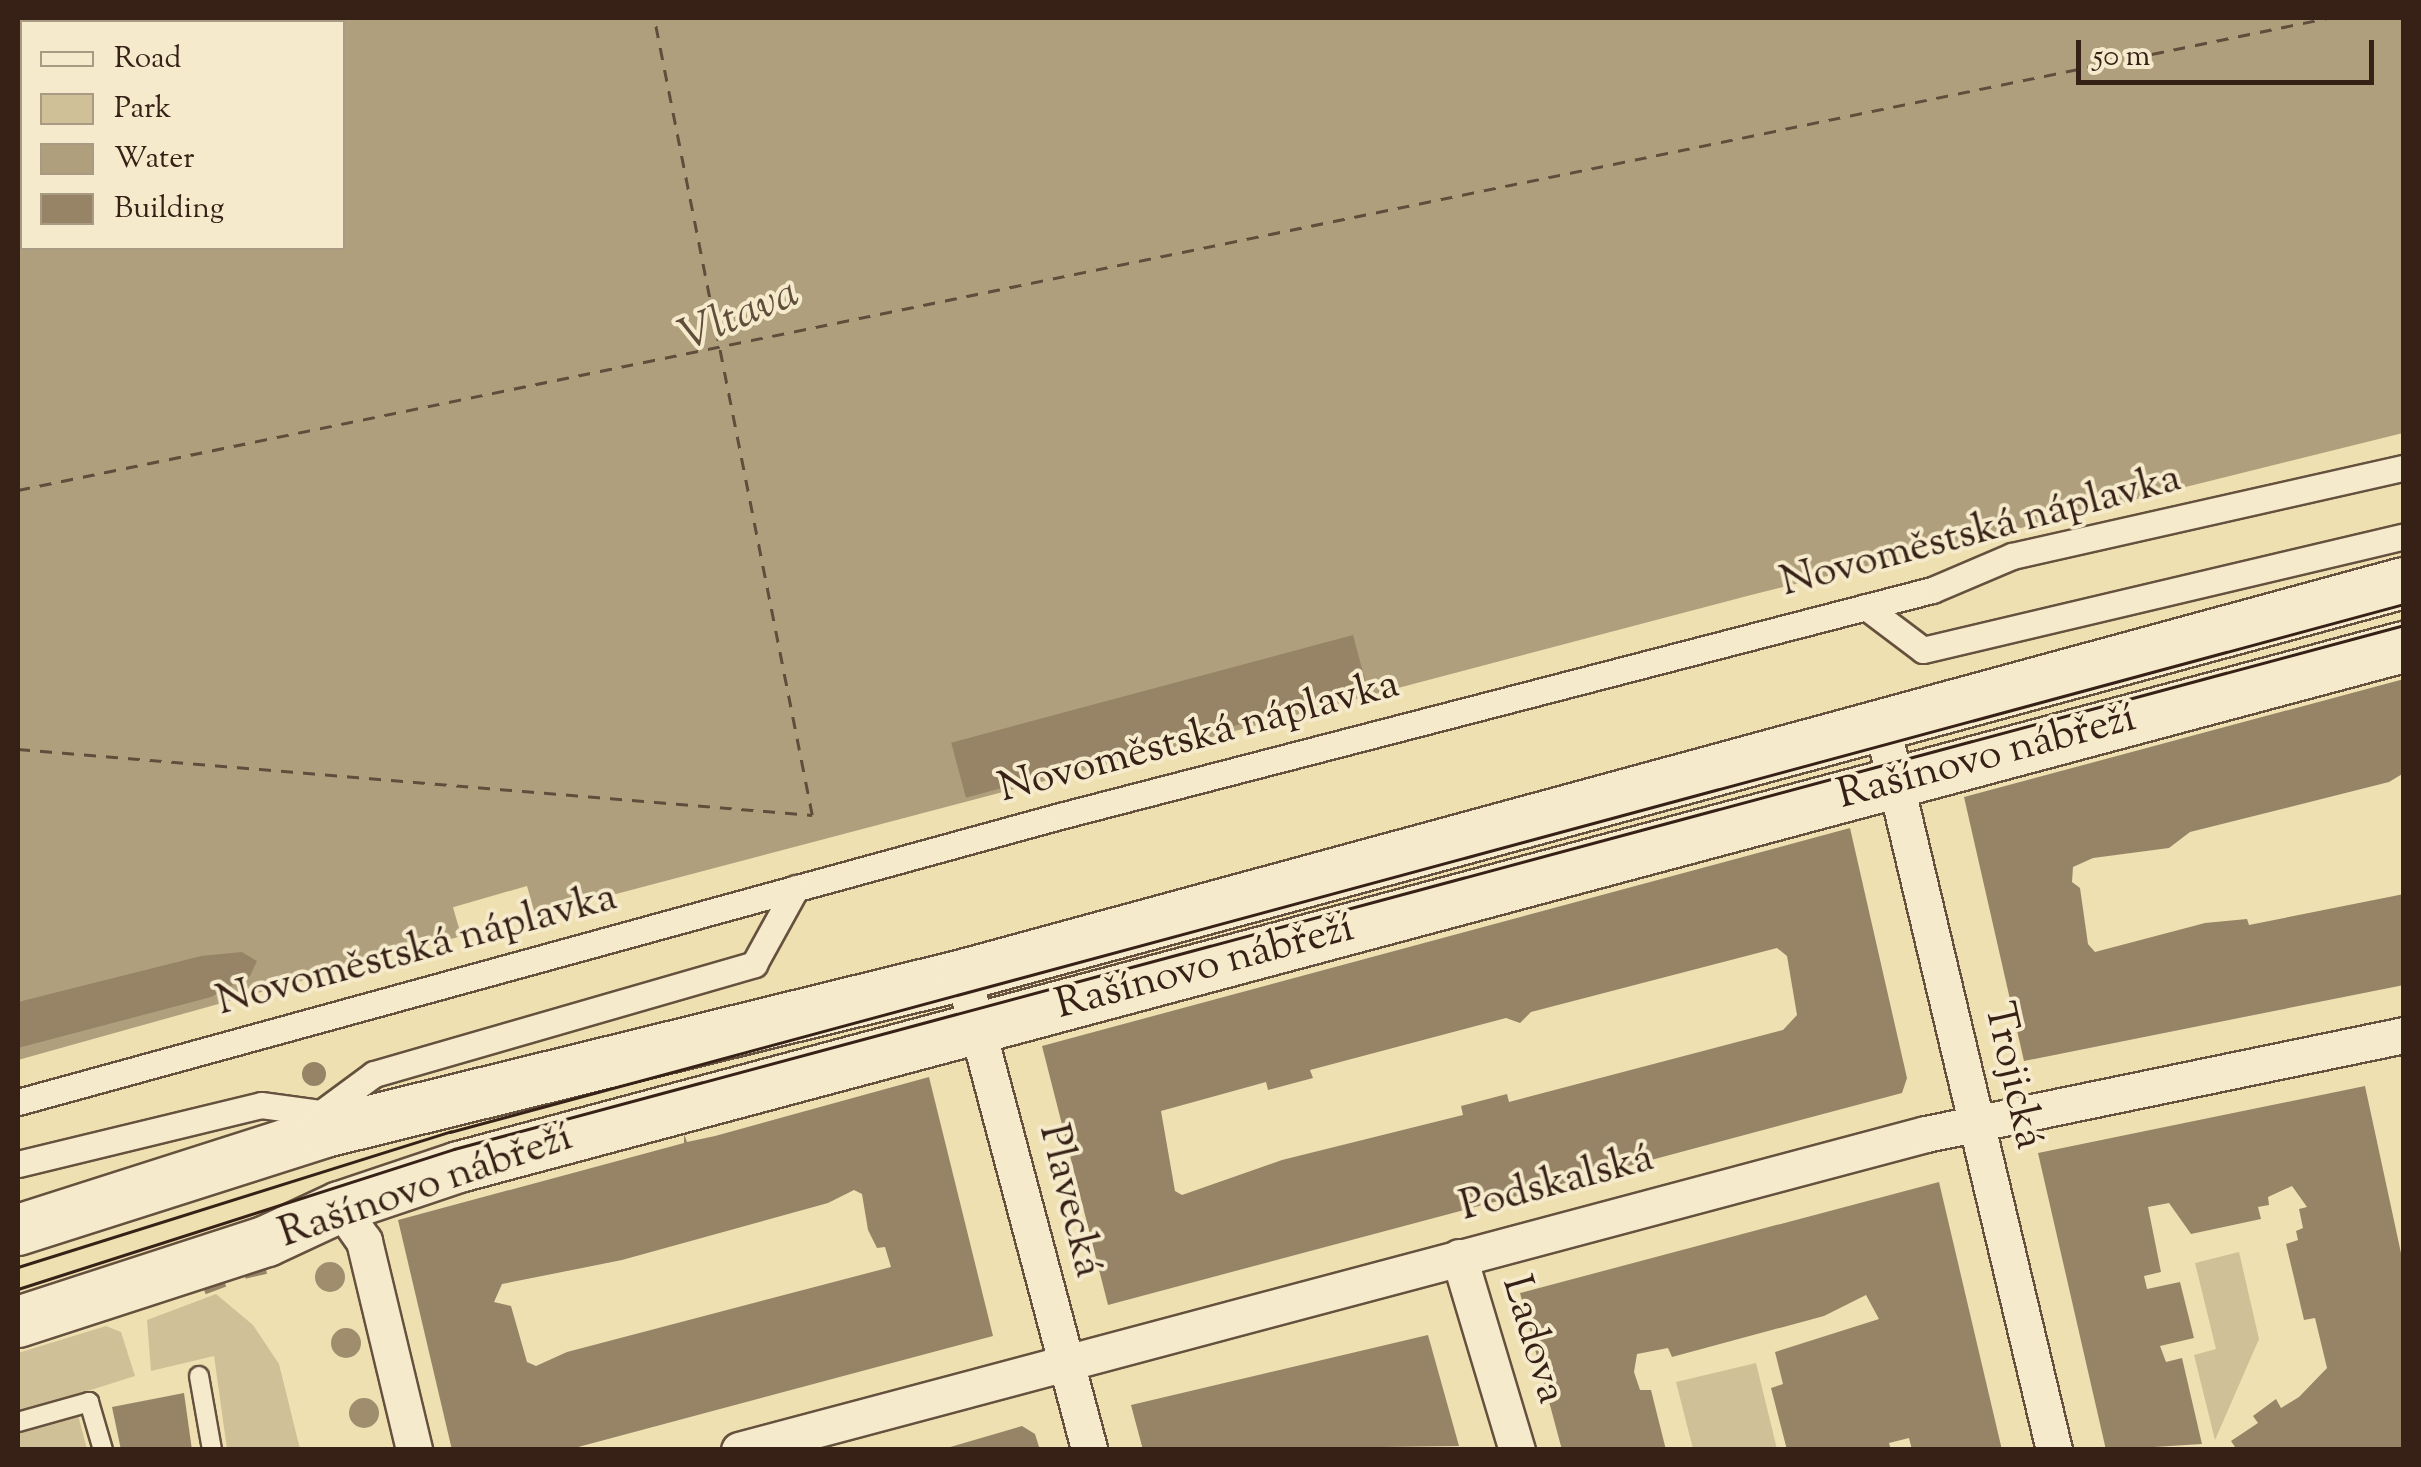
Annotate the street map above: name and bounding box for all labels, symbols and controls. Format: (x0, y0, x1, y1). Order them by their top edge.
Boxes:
legend (20, 20, 345, 250)
scale bar (2081, 20, 2378, 82)
text: 50 m (2093, 36, 2150, 79)
text: Road (114, 38, 181, 81)
text: Park (114, 88, 171, 131)
text: Water (114, 138, 195, 181)
text: Building (114, 188, 224, 231)
water label: Vltava (672, 268, 808, 366)
street label: Novoměstská náplavka (1775, 454, 2187, 610)
street label: Novoměstská náplavka (993, 660, 1405, 816)
street label: Rašínovo nábřeží (1832, 694, 2142, 822)
street label: Novoměstská náplavka (211, 873, 623, 1029)
street label: Rašínovo nábřeží (1050, 904, 1360, 1032)
street label: Trojická (1971, 998, 2053, 1154)
street label: Rašínovo nábřeží (273, 1113, 579, 1261)
street label: Plavecká (1026, 1119, 1112, 1283)
street label: Podskalská (1455, 1134, 1659, 1234)
street label: Ladova (1489, 1270, 1575, 1410)

